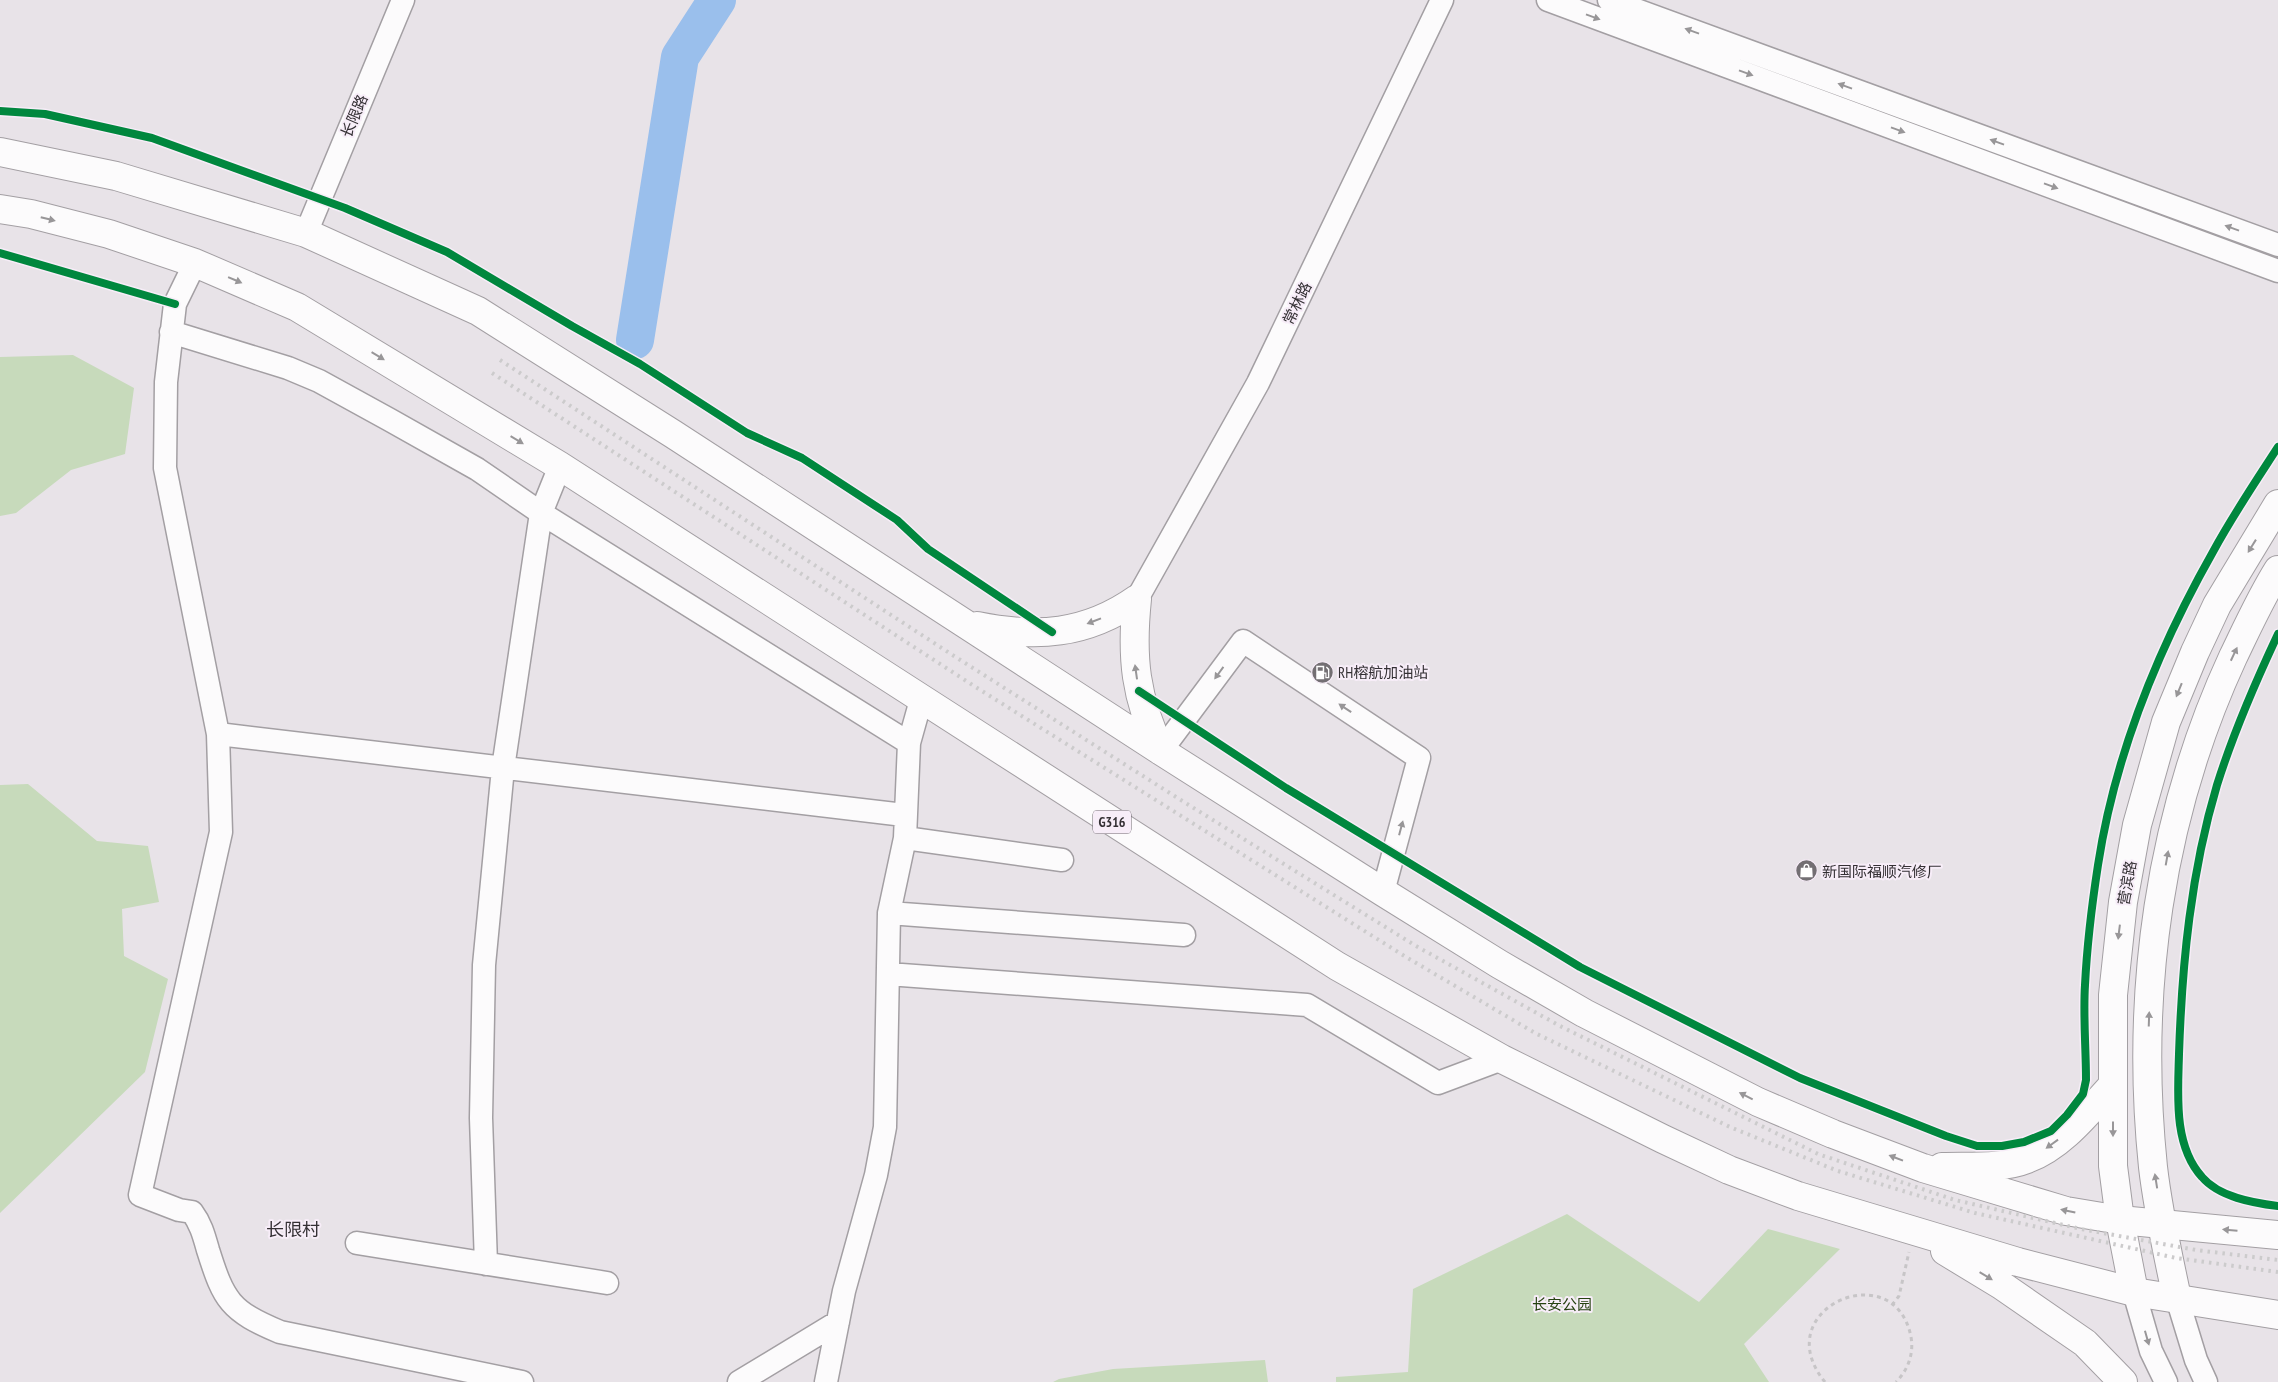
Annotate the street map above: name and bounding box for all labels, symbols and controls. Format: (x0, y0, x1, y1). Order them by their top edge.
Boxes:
one-way arrow (1586, 14, 1601, 21)
one-way arrow (1685, 27, 1700, 34)
one-way arrow (1739, 69, 1754, 77)
one-way arrow (1837, 82, 1852, 90)
street label: 长限路 (336, 92, 372, 140)
one-way arrow (1891, 126, 1906, 134)
one-way arrow (1990, 138, 2005, 145)
one-way arrow (2043, 183, 2058, 190)
one-way arrow (40, 215, 55, 223)
one-way arrow (2224, 224, 2239, 232)
one-way arrow (228, 277, 242, 285)
street label: 常林路 (1279, 279, 1315, 327)
one-way arrow (372, 352, 385, 361)
one-way arrow (511, 436, 524, 445)
one-way arrow (2247, 539, 2257, 552)
one-way arrow (1087, 618, 1101, 626)
one-way arrow (2231, 647, 2239, 661)
fuel station icon: RH榕航加油站 (1310, 660, 1334, 684)
place label: RH榕航加油站 (1338, 663, 1428, 682)
one-way arrow (1132, 664, 1140, 680)
one-way arrow (1215, 667, 1225, 680)
one-way arrow (2175, 683, 2182, 698)
one-way arrow (1338, 703, 1352, 713)
road number: G316 (1093, 810, 1131, 834)
one-way arrow (1397, 821, 1405, 836)
one-way arrow (2163, 849, 2171, 865)
shop icon: 新国际福顺汽修厂 (1794, 859, 1818, 883)
street label: 营滨路 (2114, 859, 2140, 907)
place label: 新国际福顺汽修厂 (1822, 862, 1942, 881)
one-way arrow (2115, 925, 2123, 941)
one-way arrow (2145, 1011, 2153, 1027)
one-way arrow (1739, 1092, 1754, 1100)
one-way arrow (2109, 1122, 2117, 1138)
one-way arrow (2045, 1139, 2059, 1149)
one-way arrow (1889, 1154, 1904, 1161)
one-way arrow (2151, 1173, 2159, 1189)
one-way arrow (2061, 1207, 2076, 1215)
district label: 长限村 (266, 1218, 320, 1241)
one-way arrow (2221, 1226, 2237, 1234)
one-way arrow (1979, 1271, 1992, 1280)
park label: 长安公园 (1532, 1295, 1592, 1314)
one-way arrow (2143, 1330, 2151, 1346)

